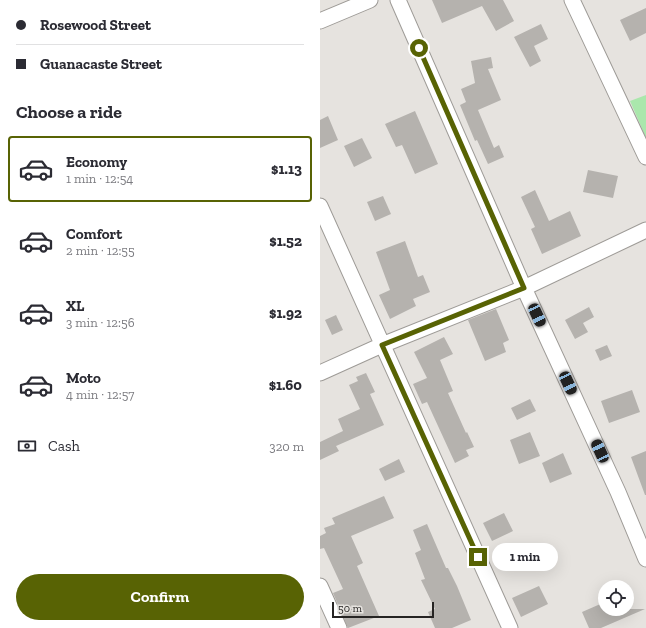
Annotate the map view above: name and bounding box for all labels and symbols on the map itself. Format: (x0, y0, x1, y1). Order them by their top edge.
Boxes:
route start (410, 39, 428, 57)
car (526, 302, 548, 328)
car (557, 370, 579, 396)
car (589, 438, 611, 464)
callout: 1 min (492, 543, 558, 571)
route end (469, 548, 487, 566)
scale bar (332, 600, 434, 619)

